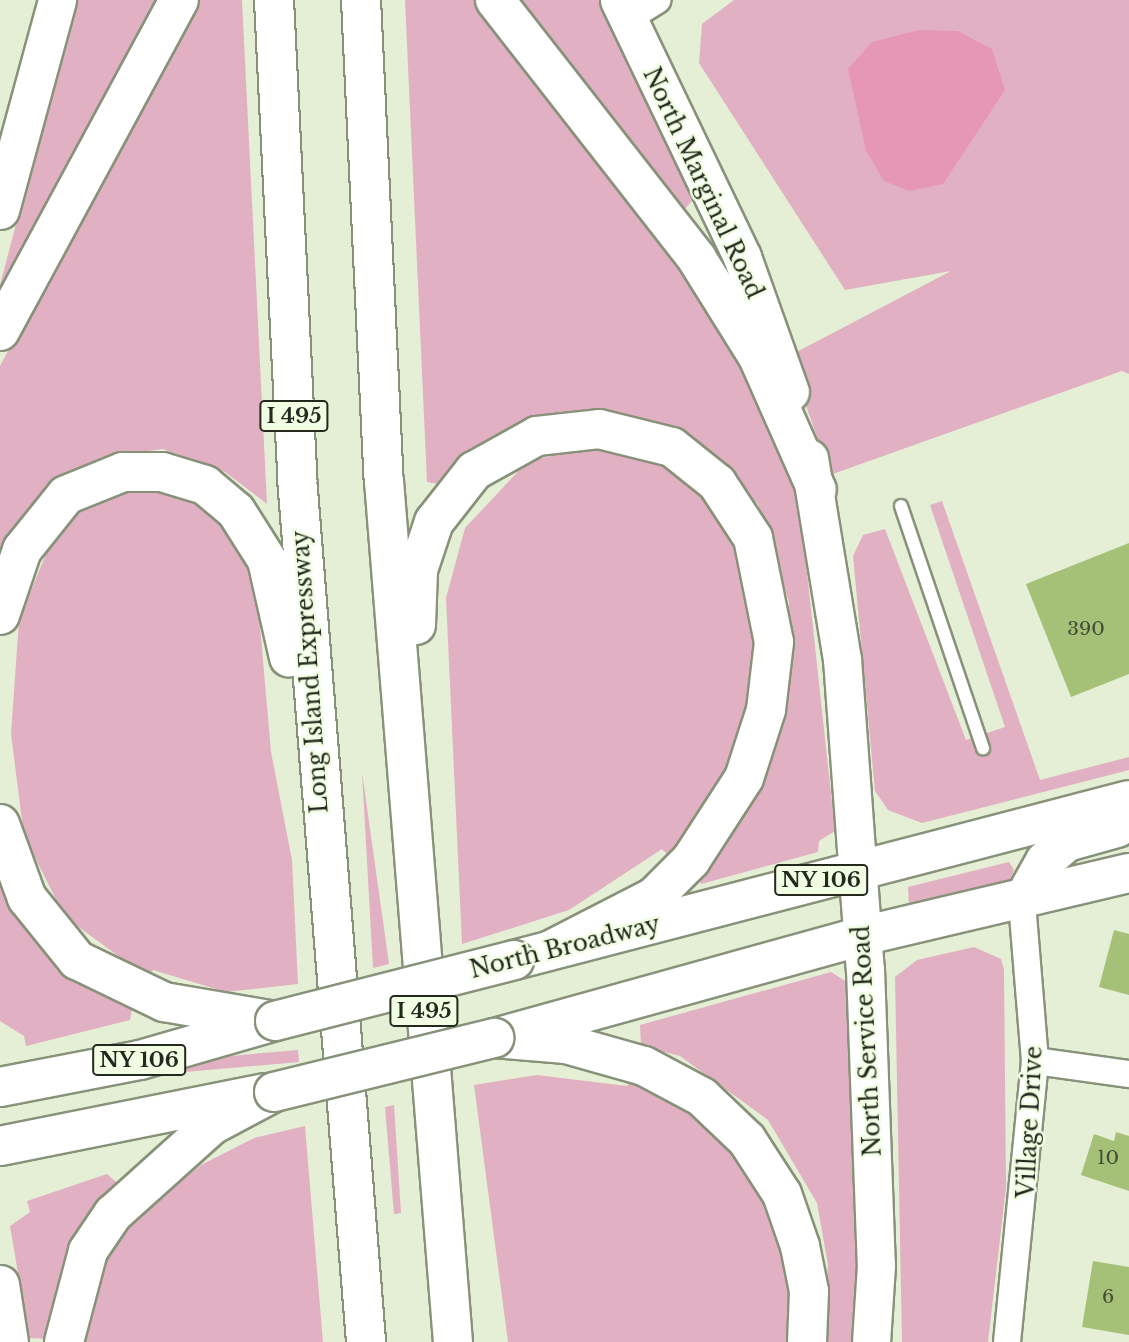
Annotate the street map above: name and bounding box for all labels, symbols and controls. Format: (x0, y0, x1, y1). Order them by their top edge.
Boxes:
street label: North Marginal Road (637, 63, 769, 303)
road number: I 495 (259, 398, 329, 434)
street label: Long Island Expressway (286, 530, 334, 814)
house number: 390 (1067, 618, 1105, 640)
road number: NY 106 (774, 862, 868, 898)
street label: North Broadway (467, 910, 663, 984)
street label: North Service Road (847, 925, 887, 1157)
road number: I 495 (389, 993, 459, 1028)
road number: NY 106 (92, 1042, 186, 1078)
street label: Village Drive (1012, 1045, 1048, 1199)
house number: 10 (1097, 1147, 1119, 1169)
house number: 6 (1102, 1286, 1114, 1308)

